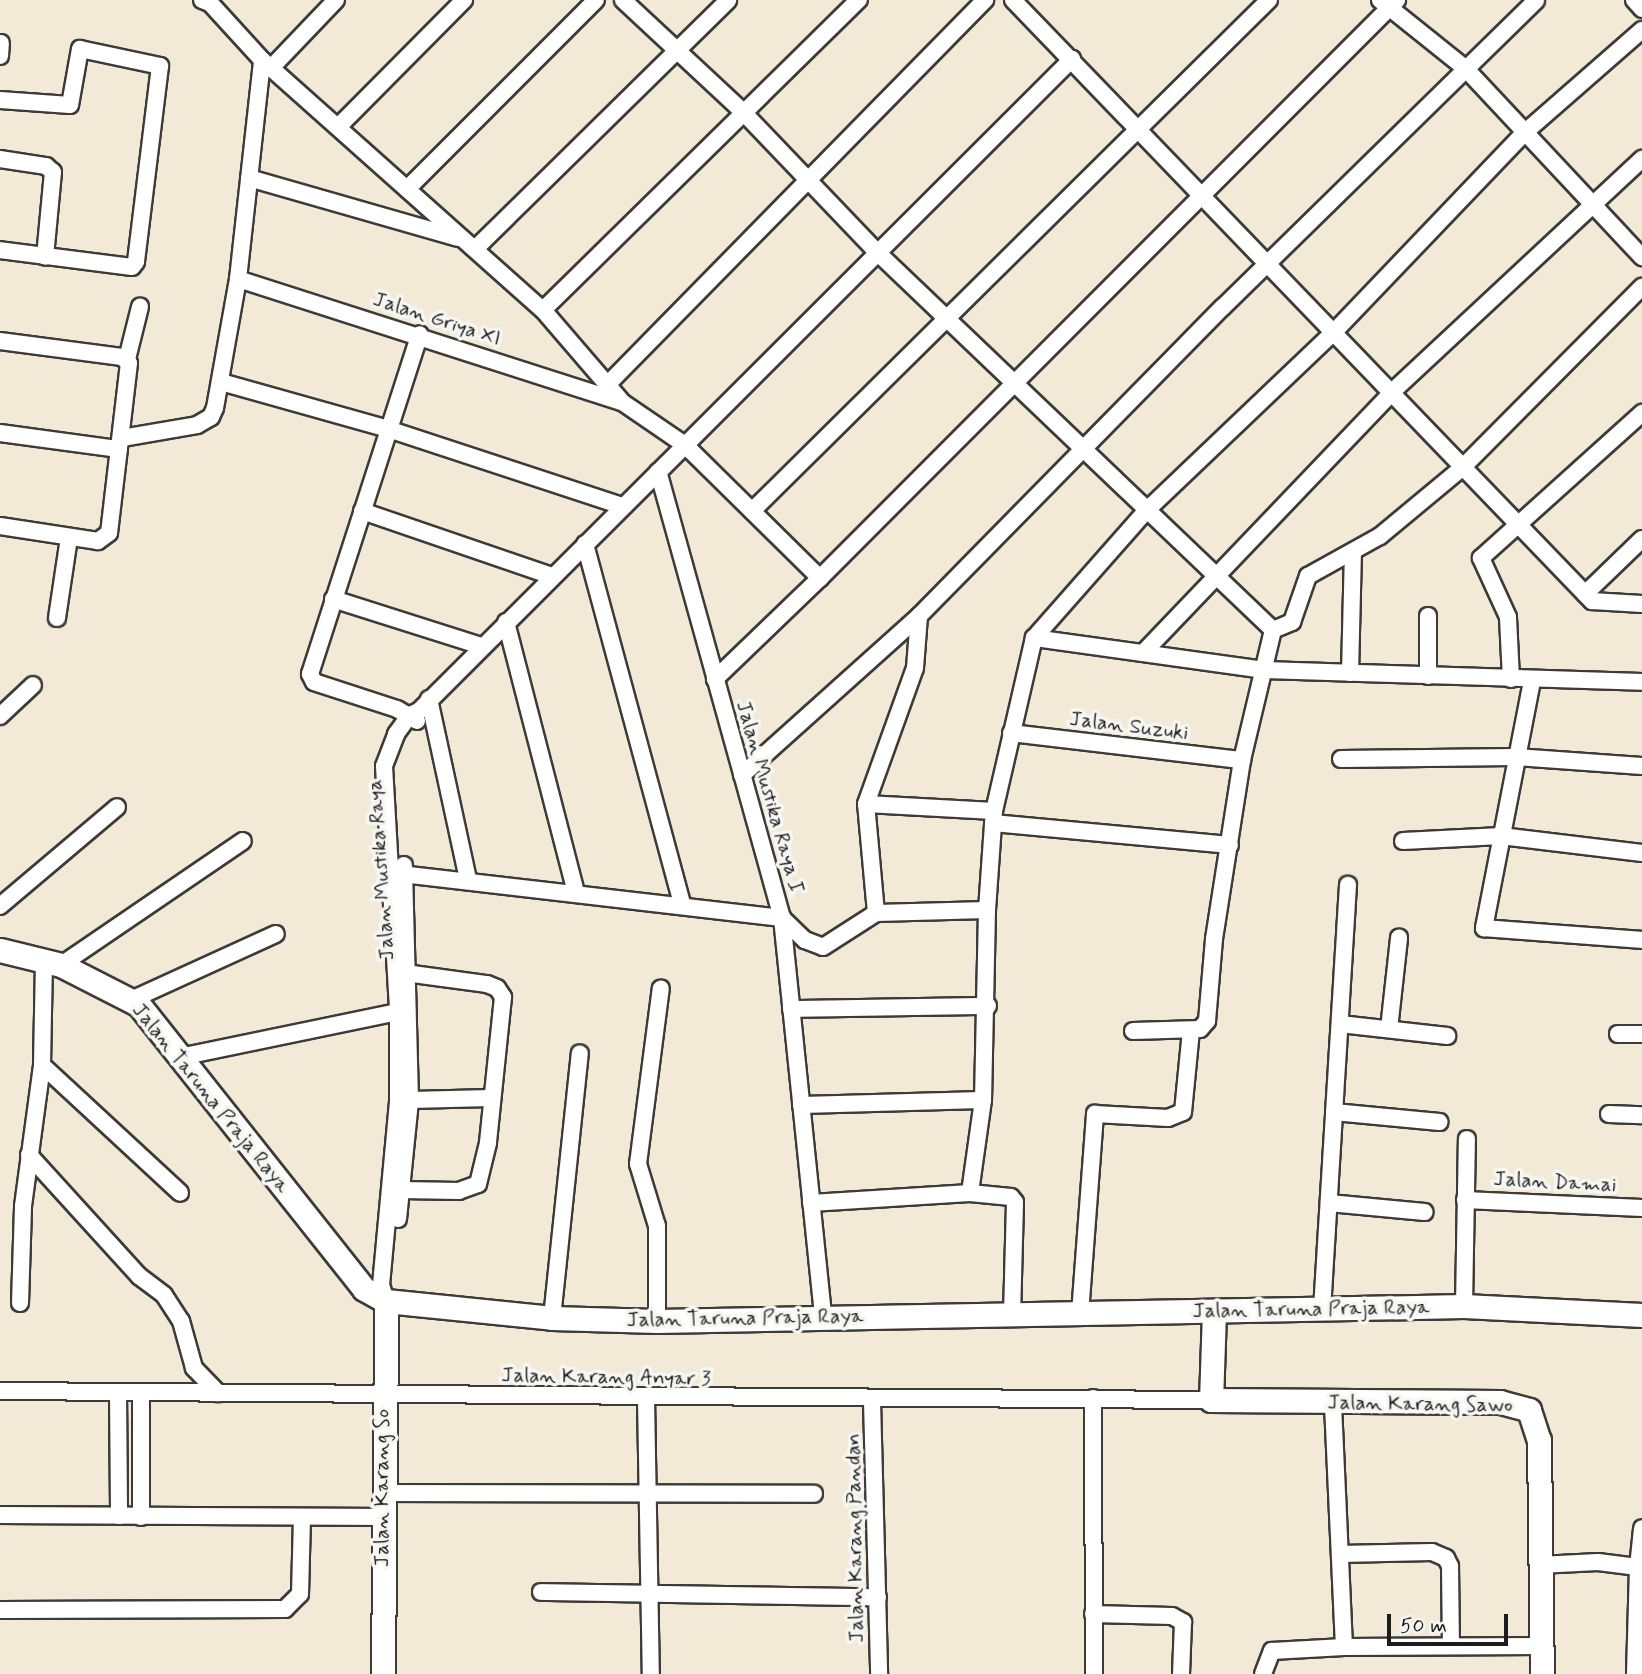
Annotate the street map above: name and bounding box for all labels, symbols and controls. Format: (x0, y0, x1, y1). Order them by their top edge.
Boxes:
street label: Jalan Griya XI (368, 286, 506, 352)
street label: Jalan Mustika Raya I (731, 700, 809, 894)
street label: Jalan Suzuki (1070, 706, 1188, 746)
street label: Jalan Mustika Raya (362, 780, 400, 960)
street label: Jalan Taruna Praja Raya (129, 1001, 293, 1195)
street label: Jalan Damai (1494, 1166, 1616, 1198)
street label: Jalan Taruna Praja Raya (1197, 1294, 1425, 1324)
street label: Jalan Taruna Praja Raya (631, 1303, 859, 1333)
street label: Jalan Karang Anyar 3 (503, 1363, 709, 1391)
street label: Jalan Karang Sawo (1330, 1390, 1510, 1418)
street label: Jalan Karang So (369, 1410, 395, 1566)
street label: Jalan Karang Pandan (841, 1437, 869, 1639)
scale bar (1390, 1600, 1511, 1644)
text: 50 m (1400, 1612, 1447, 1640)

